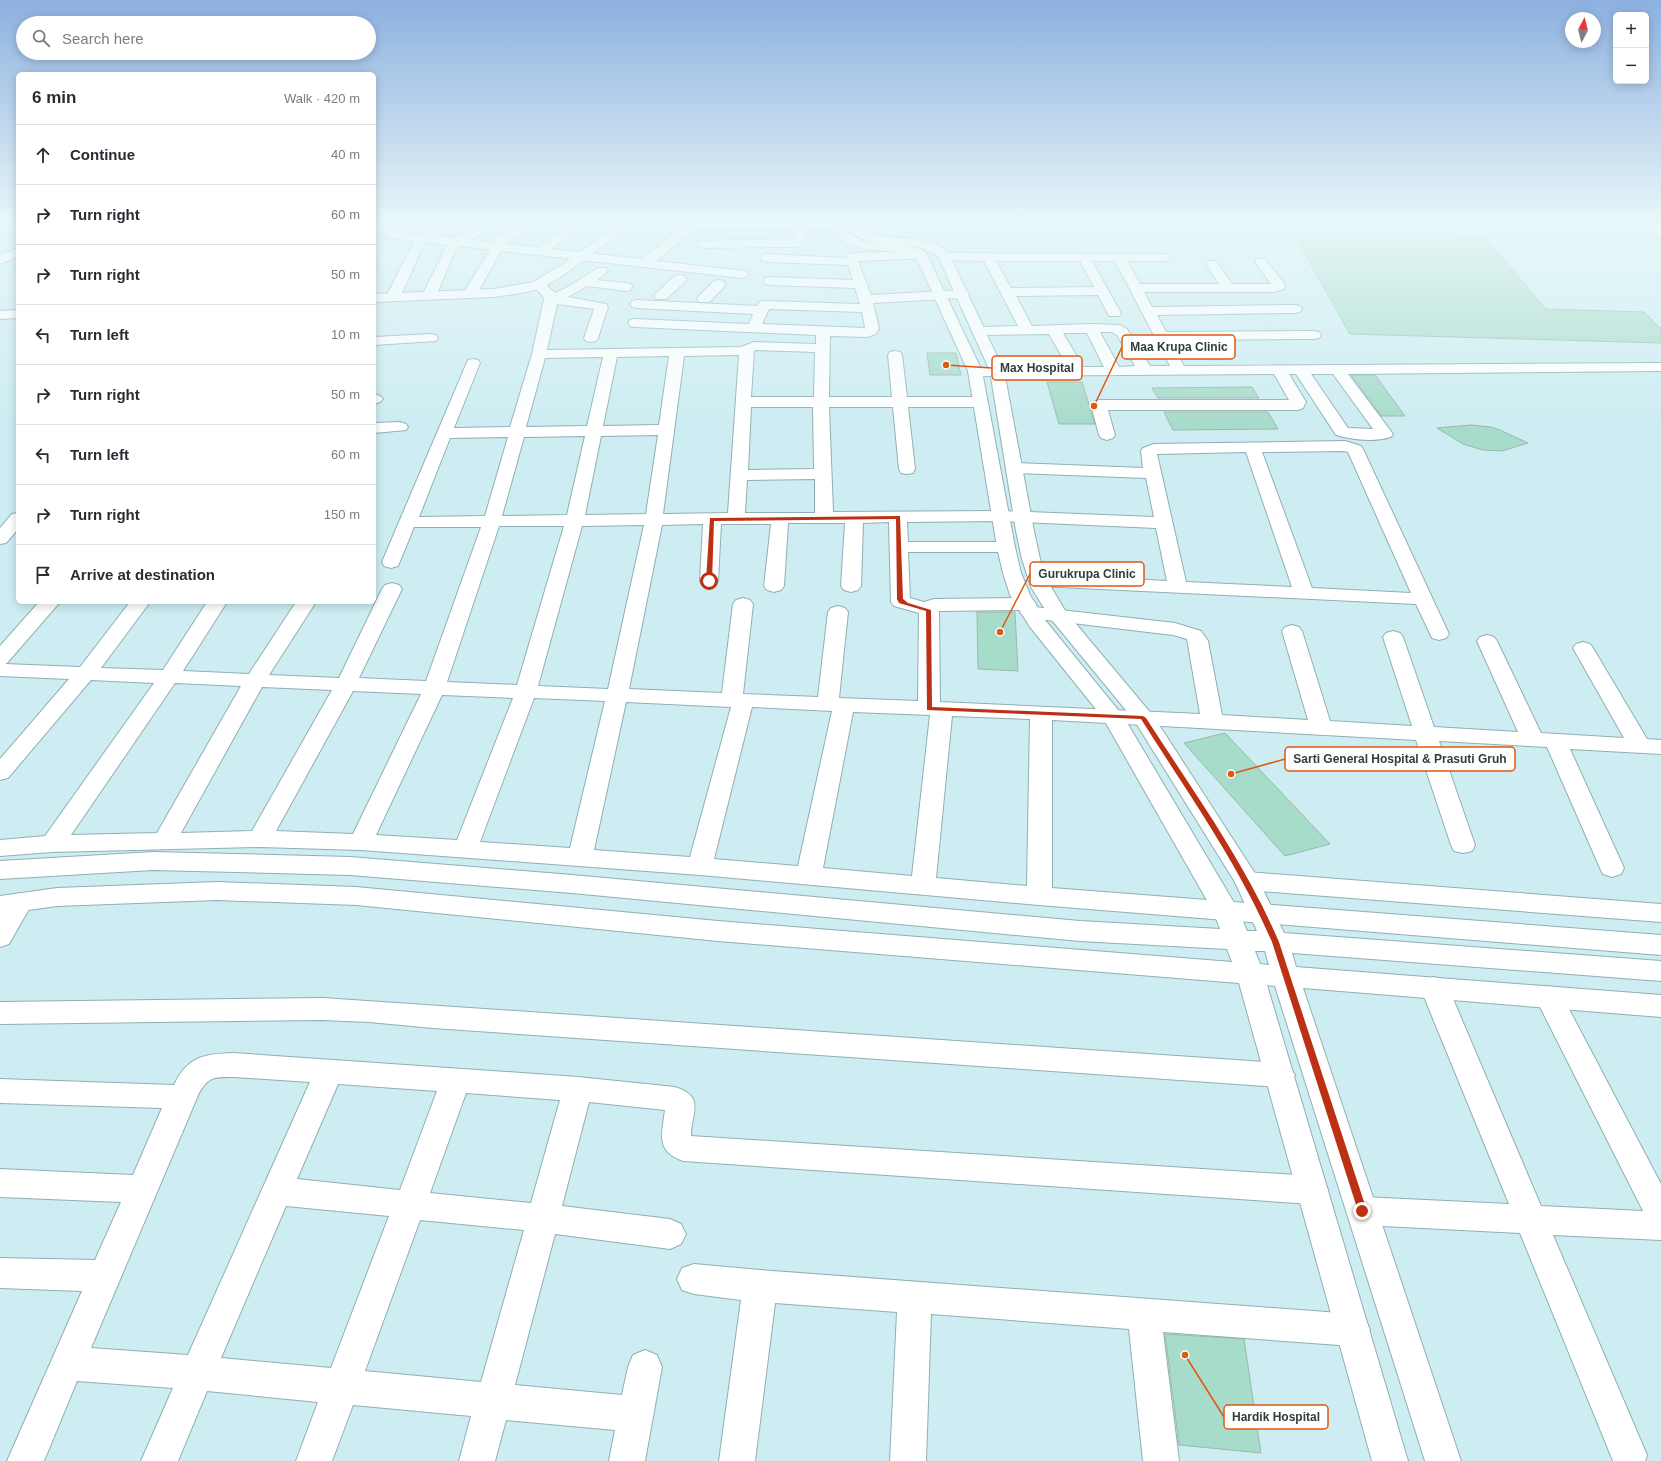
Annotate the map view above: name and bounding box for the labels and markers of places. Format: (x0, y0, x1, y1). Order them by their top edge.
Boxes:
callout: Maa Krupa Clinic (1122, 335, 1235, 359)
callout: Max Hospital (992, 356, 1082, 380)
callout: Gurukrupa Clinic (1030, 562, 1144, 586)
callout: Sarti General Hospital & Prasuti Gruh (1285, 747, 1515, 771)
callout: Hardik Hospital (1224, 1405, 1328, 1429)

